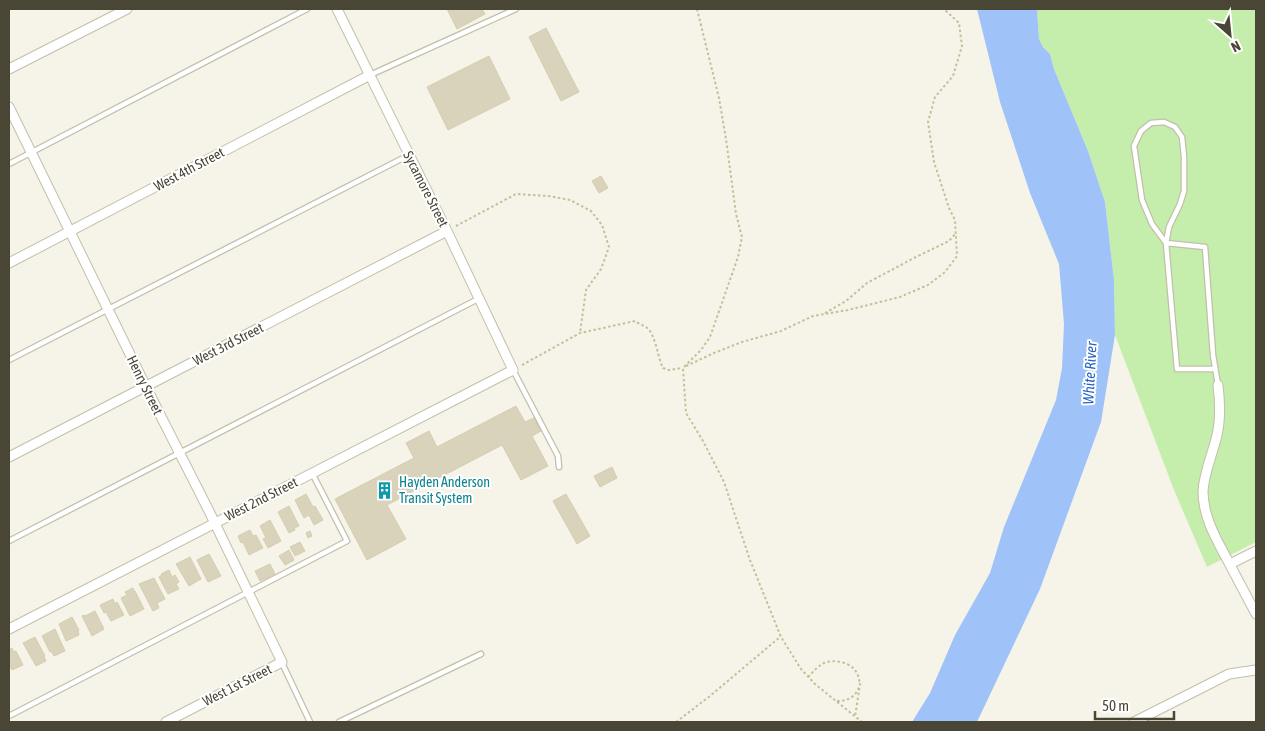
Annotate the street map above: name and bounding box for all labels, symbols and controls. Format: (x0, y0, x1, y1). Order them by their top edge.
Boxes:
north arrow (1205, 10, 1255, 60)
text: N (1229, 38, 1243, 56)
street label: West 4th Street (151, 144, 227, 194)
street label: Sycamore Street (400, 148, 452, 230)
street label: West 3rd Street (190, 319, 266, 369)
water label: White River (1079, 341, 1100, 405)
street label: Henry Street (124, 353, 166, 417)
street label: West 2nd Street (222, 474, 300, 524)
place label: Hayden Anderson Transit System (399, 474, 490, 506)
building icon: Hayden Anderson Transit System (375, 480, 395, 500)
street label: West 1st Street (200, 661, 274, 709)
scale bar (1095, 688, 1174, 720)
text: 50 m (1102, 697, 1129, 714)

